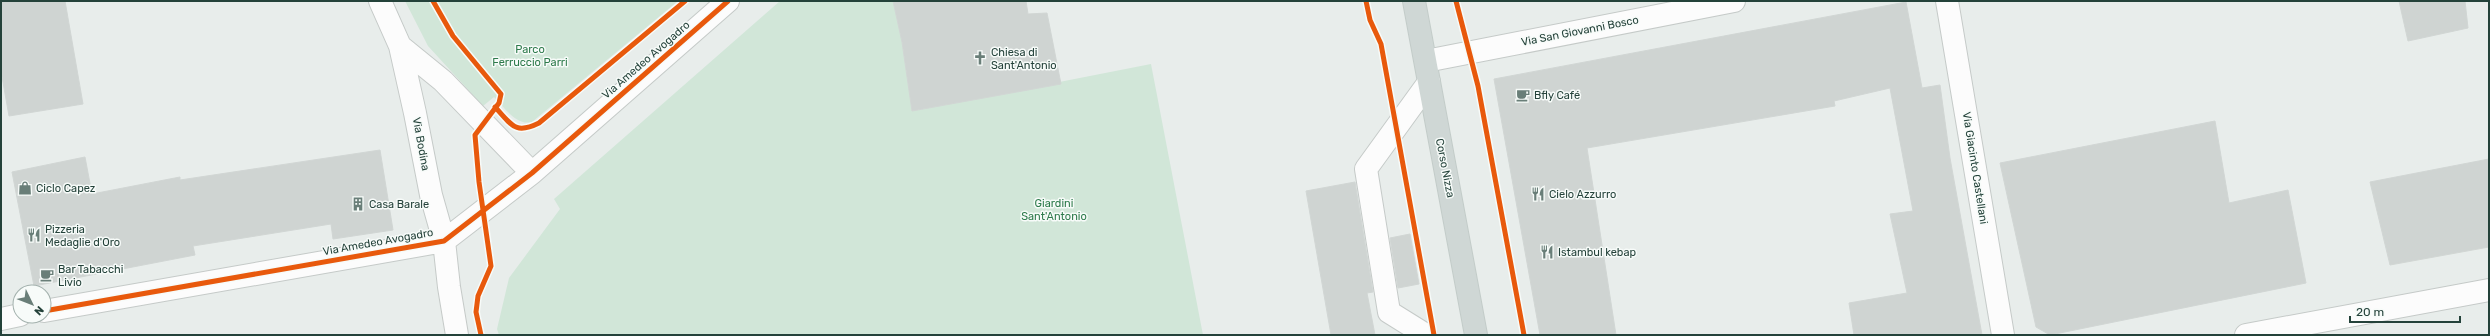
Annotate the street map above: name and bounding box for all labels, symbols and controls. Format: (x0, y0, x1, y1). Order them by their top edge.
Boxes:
street label: Via San Giovanni Bosco (1520, 13, 1640, 49)
street label: Via Amedeo Avogadro (600, 18, 692, 102)
park label: Parco Ferruccio Parri (492, 43, 568, 69)
place label: Chiesa di Sant'Antonio (991, 46, 1057, 72)
church icon: Chiesa di Sant'Antonio (972, 50, 988, 66)
cafe icon: Bfly Café (1515, 87, 1531, 103)
place label: Bfly Café (1534, 89, 1580, 102)
street label: Via Giacinto Castellani (1960, 111, 1990, 225)
street label: Via Bodina (410, 116, 432, 172)
street label: Corso Nizza (1433, 137, 1457, 199)
shop icon: Ciclo Capez (17, 180, 33, 196)
place label: Ciclo Capez (36, 182, 96, 195)
restaurant icon: Cielo Azzurro (1530, 186, 1546, 202)
place label: Cielo Azzurro (1549, 188, 1616, 201)
building icon: Casa Barale (350, 196, 366, 212)
park label: Giardini Sant'Antonio (1021, 197, 1087, 223)
place label: Casa Barale (369, 198, 429, 211)
place label: Pizzeria Medaglie d'Oro (45, 223, 120, 249)
street label: Via Amedeo Avogadro (322, 226, 434, 258)
restaurant icon: Pizzeria Medaglie d'Oro (26, 227, 42, 243)
restaurant icon: Istambul kebap (1539, 244, 1555, 260)
place label: Istambul kebap (1558, 246, 1636, 259)
place label: Bar Tabacchi Livio (58, 263, 123, 289)
cafe icon: Bar Tabacchi Livio (39, 267, 55, 283)
north arrow (12, 284, 52, 324)
scale bar (2350, 298, 2460, 324)
text: N (31, 303, 46, 318)
text: 20 m (2356, 305, 2384, 319)

